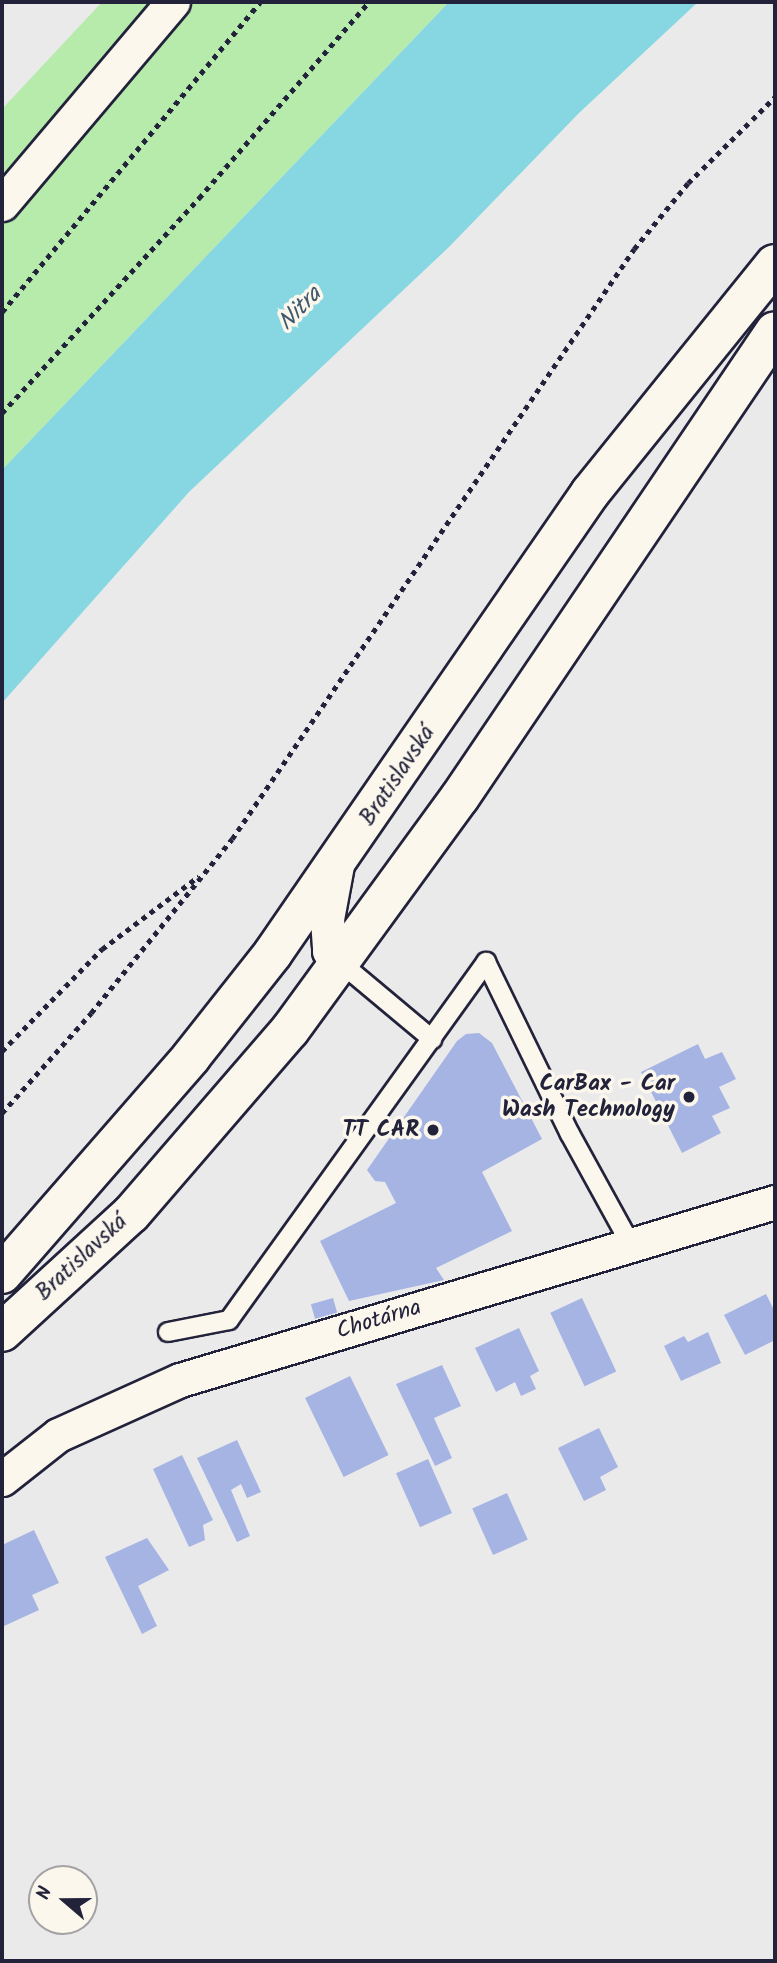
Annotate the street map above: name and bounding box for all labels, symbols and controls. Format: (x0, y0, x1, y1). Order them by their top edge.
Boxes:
water label: Nitra (272, 281, 328, 337)
street label: Bratislavská (354, 721, 442, 831)
place label: CarBax - Car Wash Technology (502, 1070, 675, 1124)
marker: CarBax - Car Wash Technology (681, 1089, 697, 1105)
place label: TT CAR (343, 1116, 419, 1144)
marker: TT CAR (425, 1122, 441, 1138)
street label: Bratislavská (31, 1209, 133, 1307)
street label: Chotárna (333, 1294, 425, 1346)
north arrow (28, 1865, 98, 1935)
text: N (29, 1883, 61, 1904)

